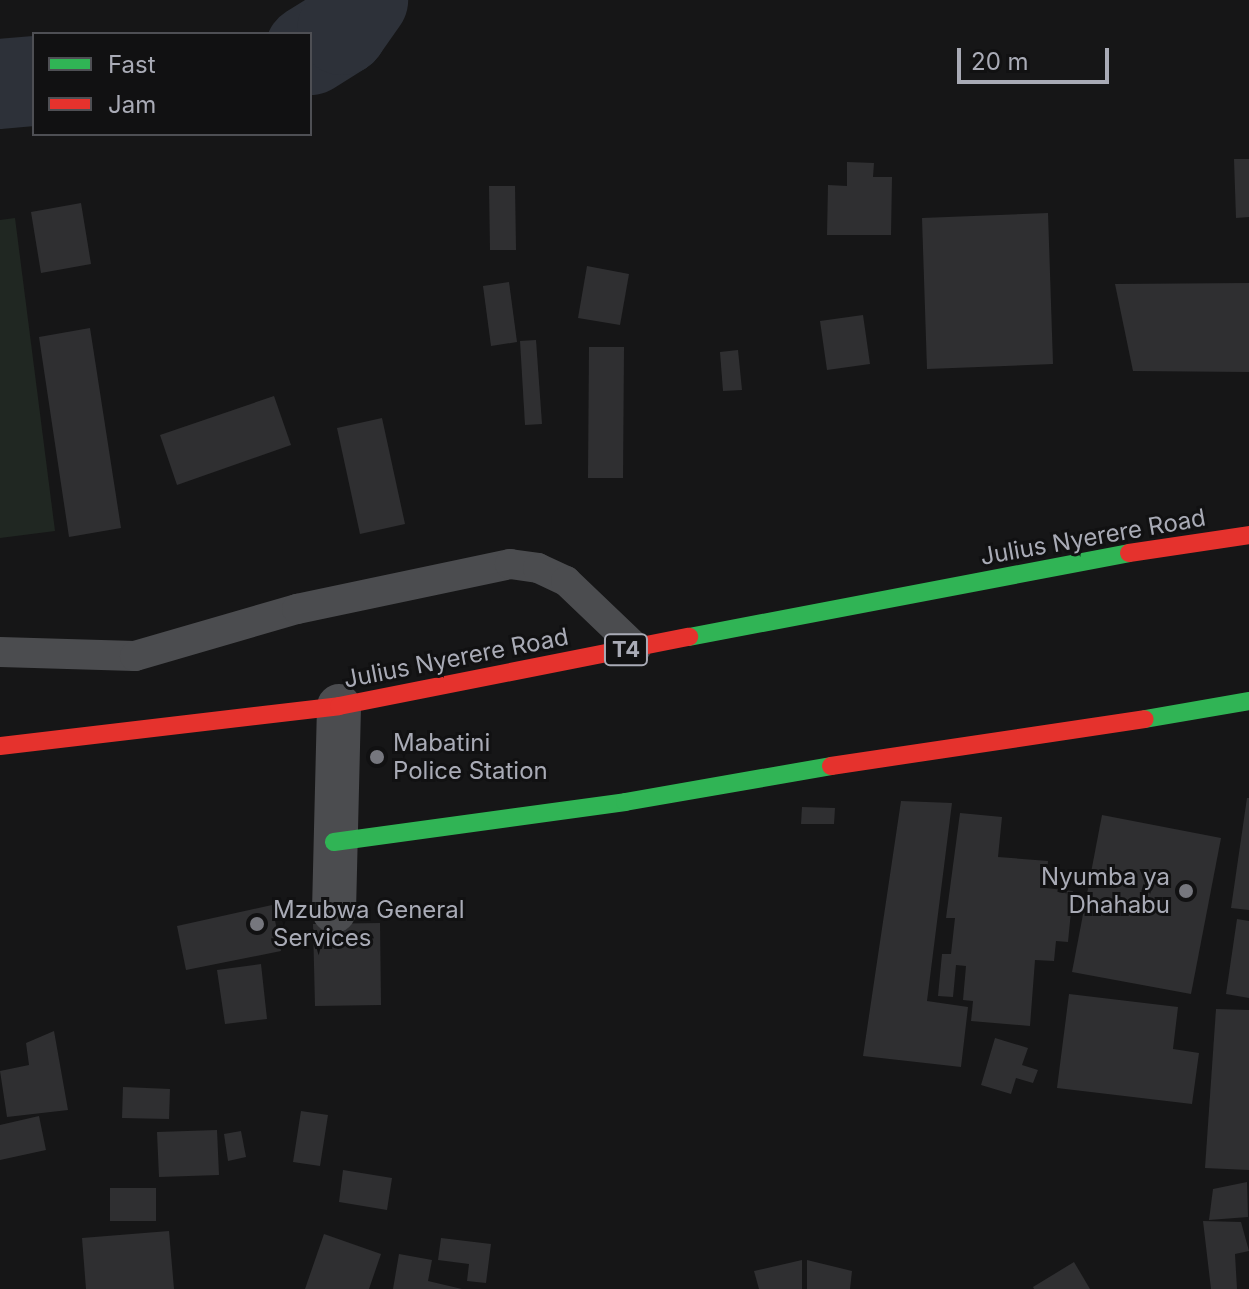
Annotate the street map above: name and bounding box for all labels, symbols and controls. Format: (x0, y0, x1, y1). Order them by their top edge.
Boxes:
legend (32, 32, 312, 136)
scale bar (961, 32, 1113, 82)
text: 20 m (971, 47, 1029, 76)
text: Fast (108, 50, 156, 79)
text: Jam (108, 90, 156, 119)
street label: Julius Nyerere Road (978, 503, 1208, 571)
street label: Julius Nyerere Road (341, 622, 571, 694)
road number: T4 (602, 632, 650, 668)
place label: Mabatini Police Station (393, 729, 548, 785)
marker: Mabatini Police Station (368, 748, 386, 766)
place label: Nyumba ya Dhahabu (1041, 863, 1170, 919)
marker: Nyumba ya Dhahabu (1177, 882, 1195, 900)
place label: Mzubwa General Services (273, 896, 465, 952)
marker: Mzubwa General Services (248, 915, 266, 933)

